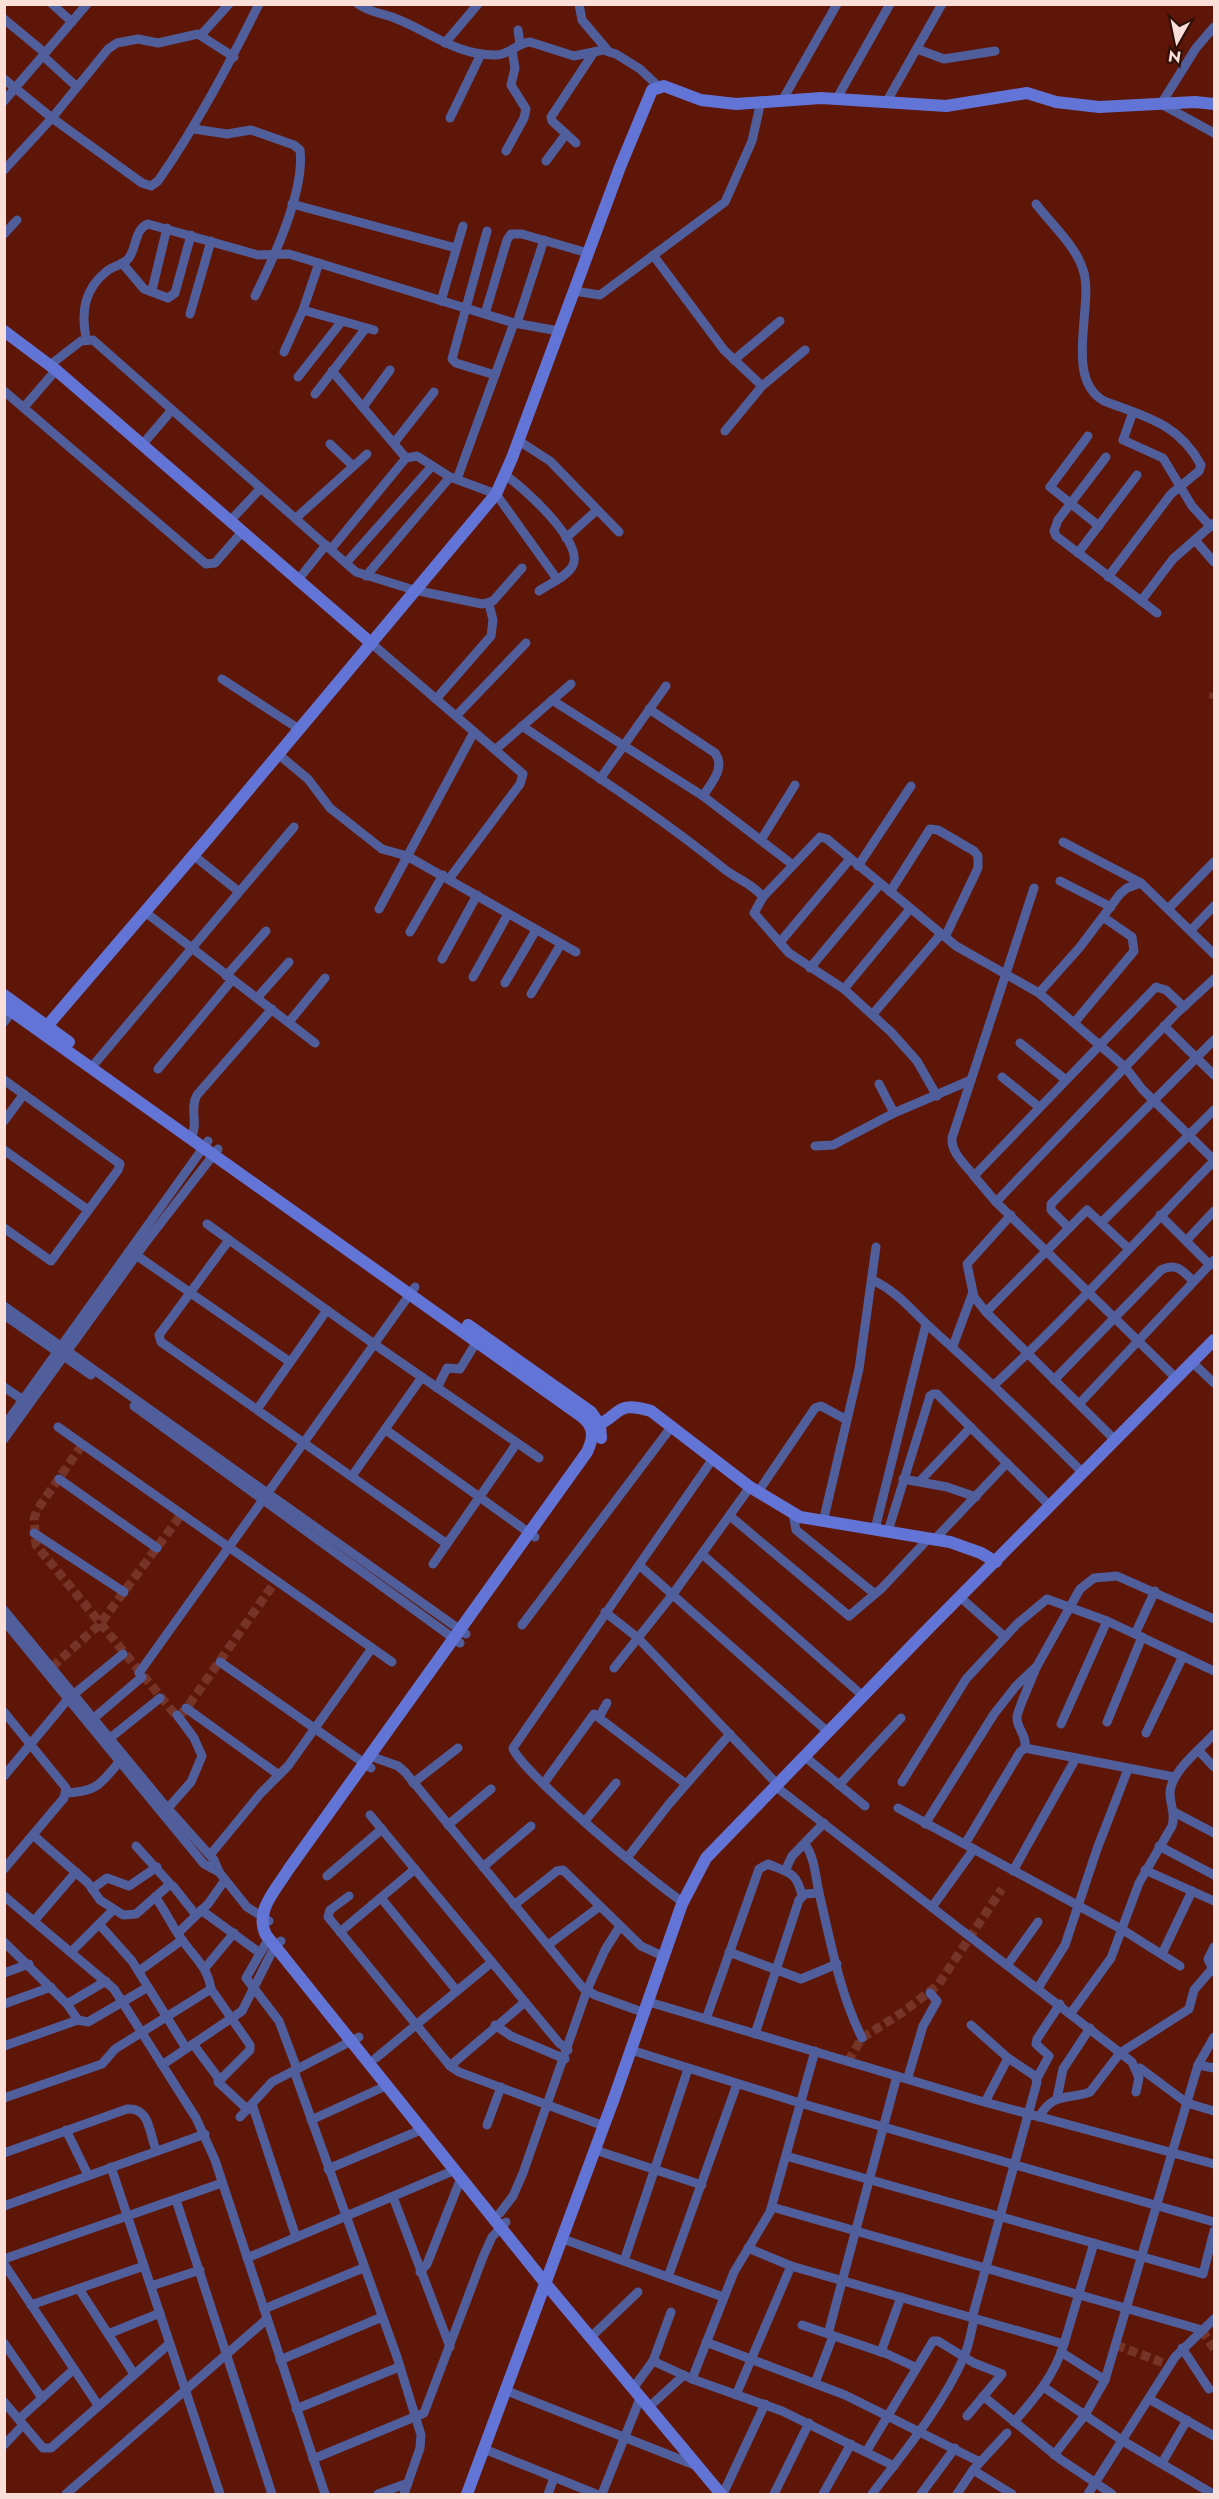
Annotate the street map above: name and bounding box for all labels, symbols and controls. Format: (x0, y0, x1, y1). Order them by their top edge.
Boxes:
north arrow (1147, 12, 1207, 72)
text: N (1167, 44, 1183, 69)

